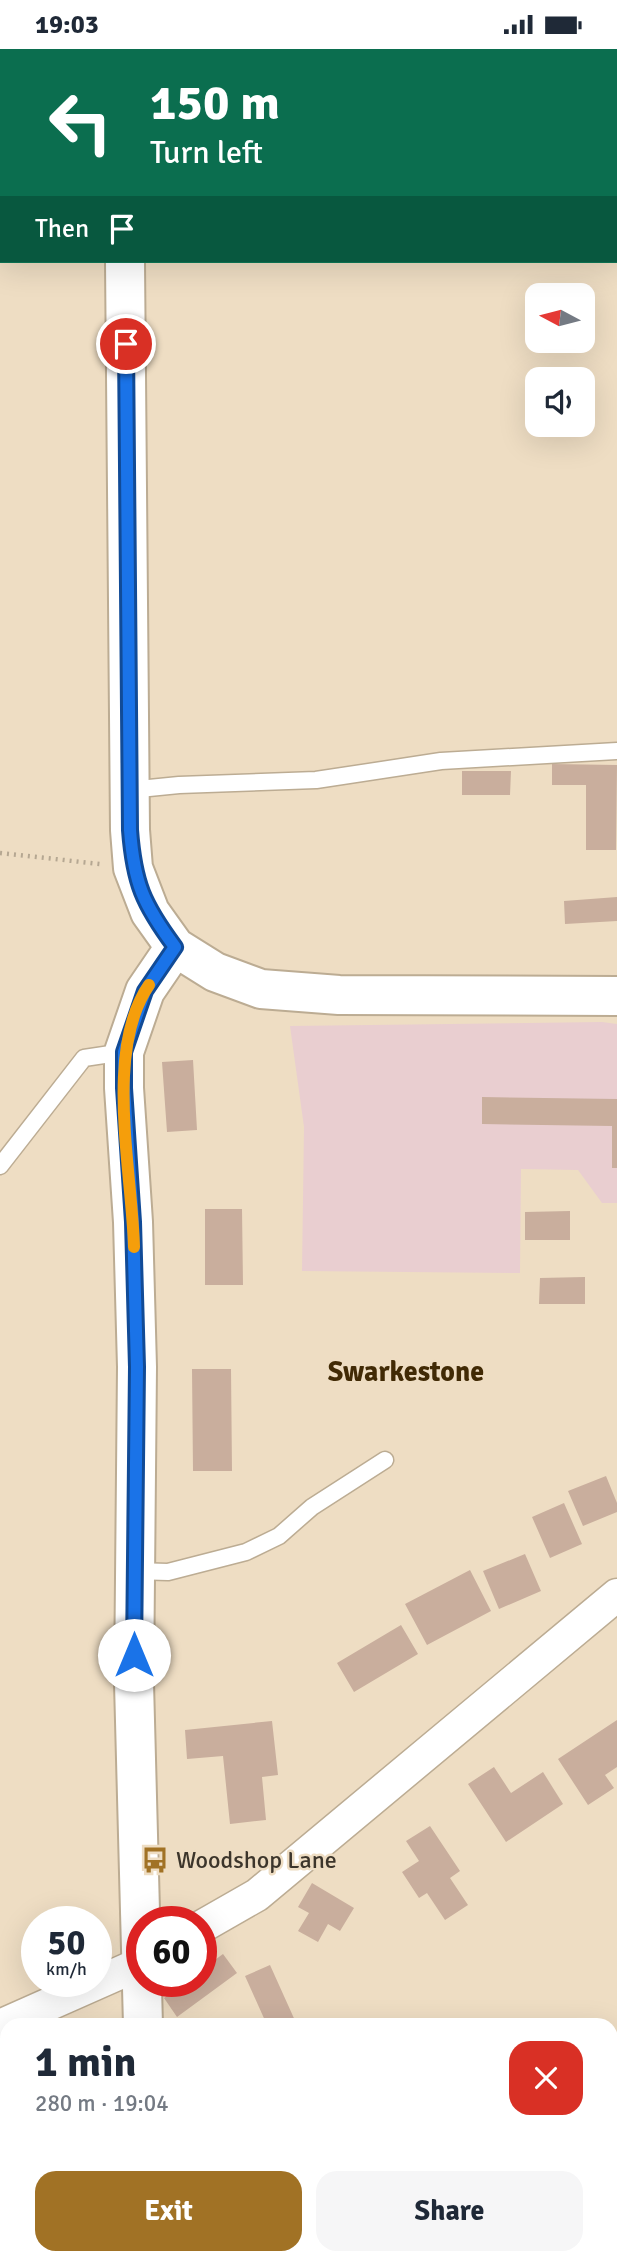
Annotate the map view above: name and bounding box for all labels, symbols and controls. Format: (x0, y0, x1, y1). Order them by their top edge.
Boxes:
text: 19:03 (35, 9, 99, 41)
text: 150 m (150, 73, 280, 133)
icon: left (35, 77, 126, 168)
text: Turn left (150, 133, 263, 172)
icon: arrive (103, 210, 141, 248)
text: Then (35, 213, 89, 245)
north arrow (525, 283, 595, 353)
map controls (525, 283, 595, 437)
pin (96, 314, 156, 374)
icon: arrive (107, 325, 145, 363)
button: sound (525, 367, 595, 437)
district label: Swarkestone (328, 1355, 484, 1389)
position arrow (97, 1618, 171, 1692)
bus stop icon: Woodshop Lane (140, 1845, 170, 1875)
place label: Woodshop Lane (176, 1845, 337, 1875)
speed limit sign: 60 (126, 1906, 217, 1997)
text: 50 (48, 1921, 85, 1964)
text: km/h (46, 1958, 87, 1980)
text: 1 min (35, 2037, 136, 2088)
button: close (509, 2041, 583, 2115)
text: 280 m · 19:04 (35, 2089, 169, 2118)
button: Exit (35, 2171, 302, 2251)
button: Share (316, 2171, 583, 2251)

